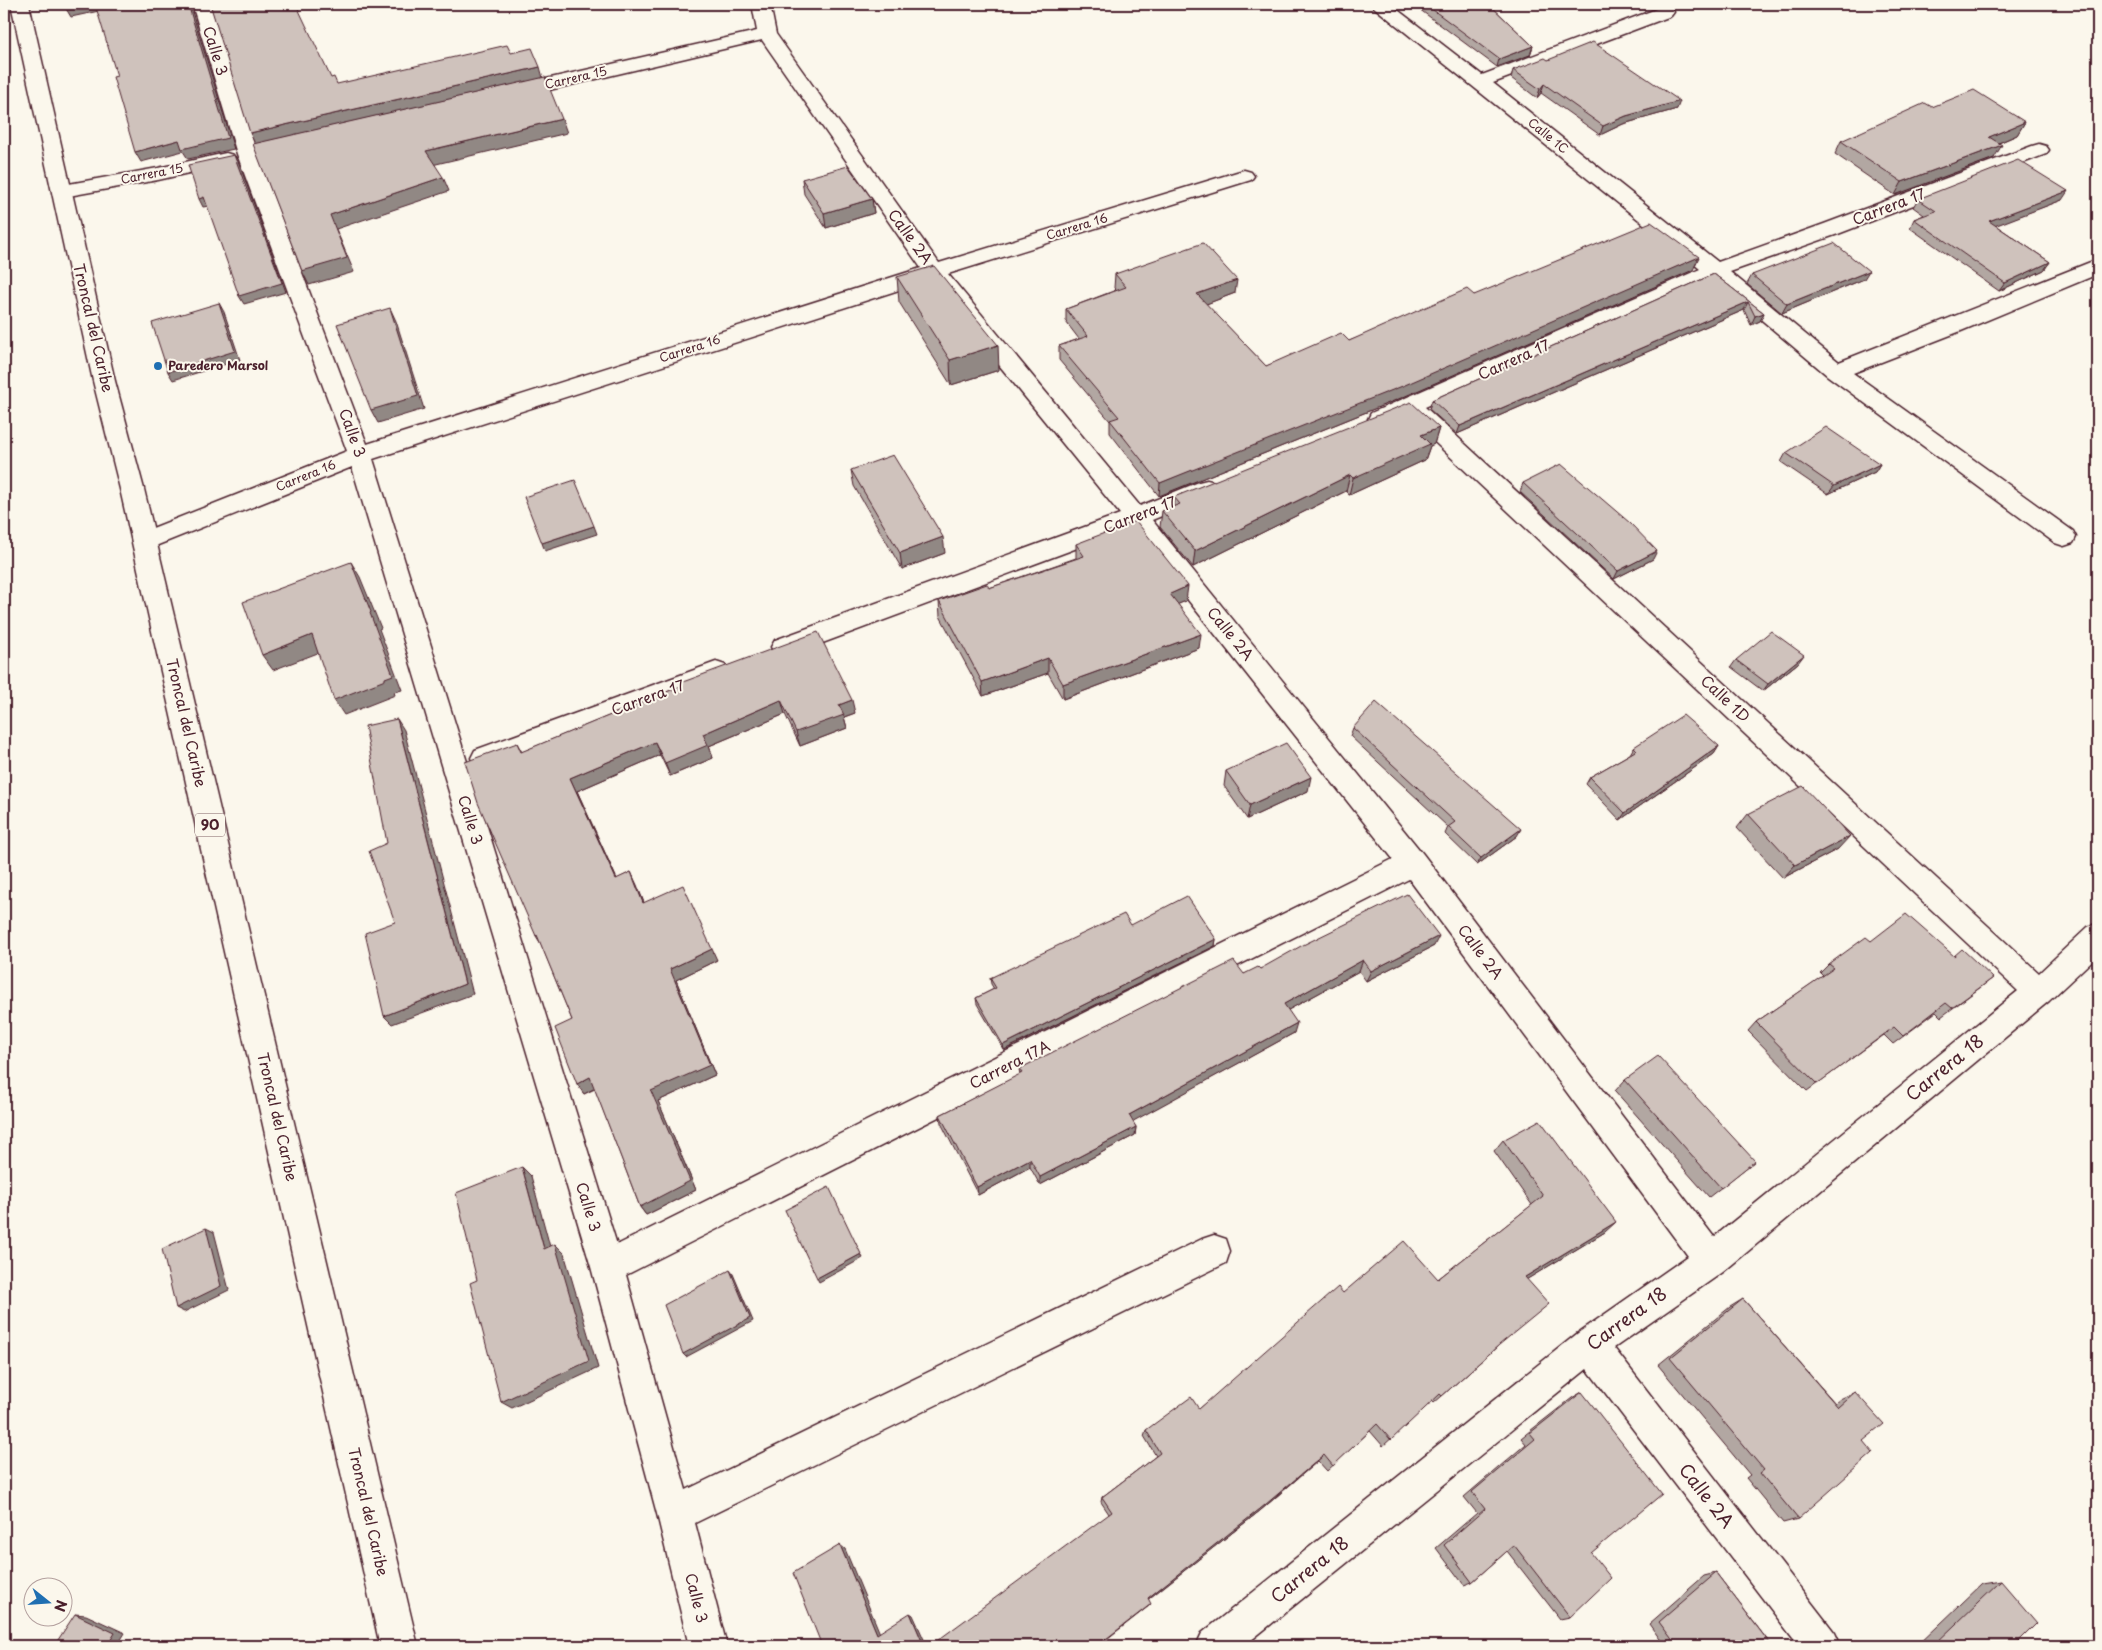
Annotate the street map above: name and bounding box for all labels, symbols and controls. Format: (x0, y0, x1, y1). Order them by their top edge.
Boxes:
street label: Calle 3 (198, 23, 235, 78)
street label: Carrera 15 (543, 61, 609, 93)
street label: Calle 1C (1524, 113, 1573, 157)
street label: Carrera 15 (119, 158, 185, 188)
street label: Carrera 17 (1849, 181, 1928, 230)
street label: Calle 2A (883, 204, 939, 269)
street label: Carrera 16 (1044, 208, 1110, 244)
street label: Troncal del Caribe (68, 261, 120, 394)
street label: Carrera 16 (657, 330, 723, 366)
street label: Carrera 17 (1474, 333, 1553, 385)
place label: Paredero Marsol (168, 356, 268, 374)
marker: Paredero Marsol (152, 360, 164, 372)
street label: Calle 3 (334, 405, 373, 460)
street label: Carrera 16 (273, 455, 338, 495)
street label: Carrera 17 (1100, 489, 1179, 538)
street label: Calle 2A (1202, 601, 1260, 665)
street label: Troncal del Caribe (161, 656, 213, 789)
street label: Calle 1D (1696, 669, 1756, 727)
street label: Carrera 17 (608, 673, 687, 720)
street label: Calle 3 (453, 792, 490, 847)
road number: 90 (195, 814, 225, 836)
street label: Calle 2A (1453, 919, 1509, 983)
street label: Carrera 18 (1899, 1027, 1989, 1107)
street label: Carrera 17A (965, 1033, 1054, 1094)
street label: Troncal del Caribe (252, 1050, 304, 1183)
street label: Calle 3 (571, 1179, 608, 1234)
street label: Carrera 18 (1580, 1279, 1672, 1356)
street label: Troncal del Caribe (343, 1445, 395, 1578)
street label: Calle 2A (1673, 1457, 1741, 1534)
street label: Carrera 18 (1264, 1529, 1354, 1609)
street label: Calle 3 (680, 1570, 715, 1625)
north arrow (22, 1578, 72, 1628)
text: N (49, 1598, 73, 1614)

